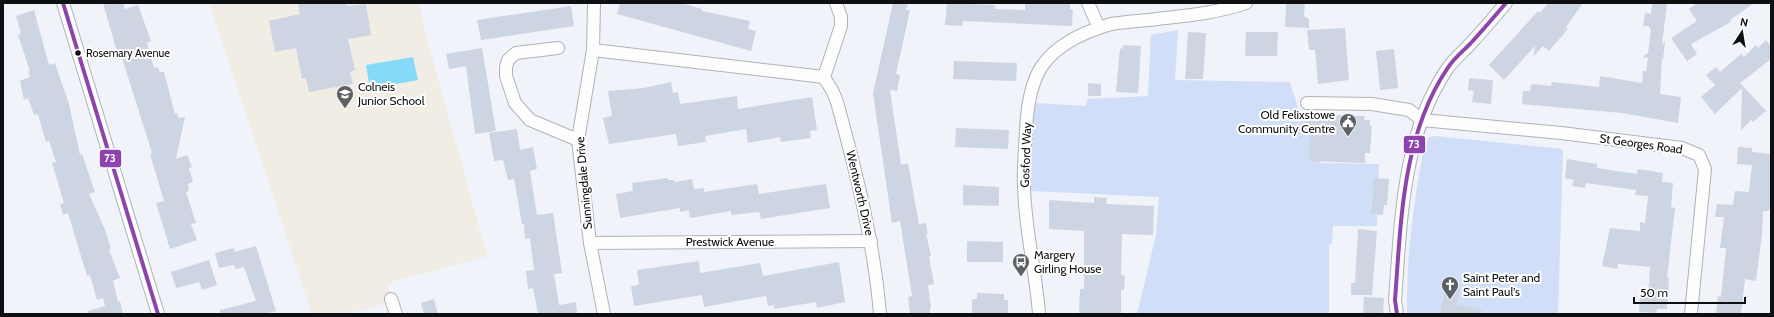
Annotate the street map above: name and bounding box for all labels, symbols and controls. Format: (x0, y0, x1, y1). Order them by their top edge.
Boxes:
north arrow (1722, 12, 1762, 52)
text: N (1739, 15, 1749, 30)
place label: Rosemary Avenue (86, 46, 170, 60)
marker: Rosemary Avenue (73, 48, 83, 58)
place label: Colneis Junior School (357, 79, 425, 108)
school or university icon: Colneis Junior School (335, 84, 355, 109)
place label: Old Felixstowe Community Centre (1238, 107, 1335, 136)
public building icon: Old Felixstowe Community Centre (1338, 112, 1358, 137)
street label: Gosford Way (1017, 122, 1034, 188)
street label: St Georges Road (1599, 130, 1684, 157)
line badge: 73 (1403, 135, 1426, 154)
street label: Sunningdale Drive (572, 136, 595, 230)
text: 73 (1408, 137, 1420, 151)
line badge: 73 (99, 149, 122, 168)
street label: Wentworth Drive (843, 149, 878, 237)
text: 73 (104, 151, 116, 165)
street label: Prestwick Avenue (686, 234, 774, 249)
place label: Margery Girling House (1034, 247, 1101, 276)
bus stop icon: Margery Girling House (1011, 252, 1031, 277)
place label: Saint Peter and Saint Paul's (1463, 270, 1540, 299)
church icon: Saint Peter and Saint Paul's (1440, 275, 1460, 300)
scale bar (1634, 279, 1745, 305)
text: 50 m (1640, 285, 1668, 300)

